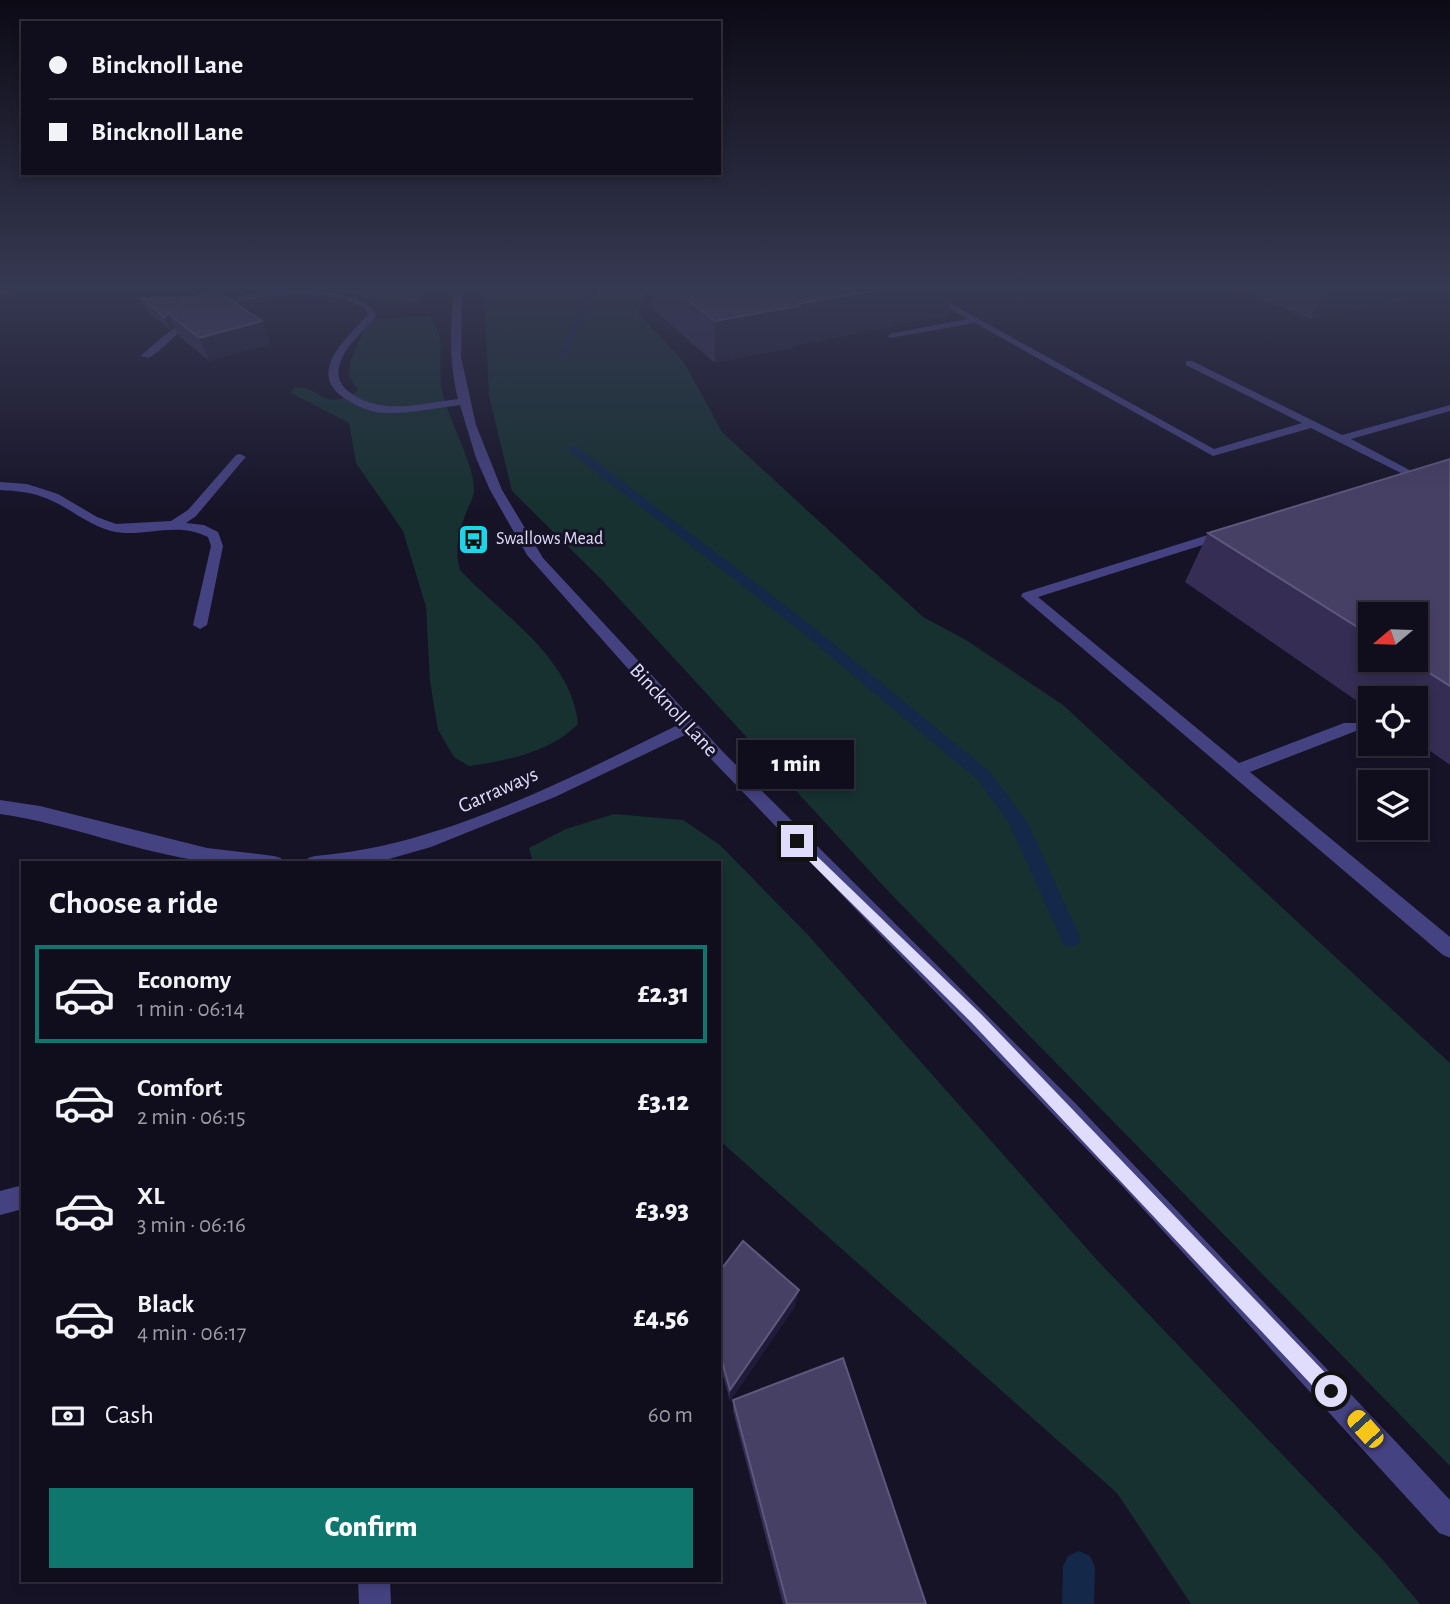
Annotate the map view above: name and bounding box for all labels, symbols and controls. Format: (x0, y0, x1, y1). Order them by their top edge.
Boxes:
text: Bincknoll Lane (91, 52, 243, 78)
text: Bincknoll Lane (91, 119, 243, 145)
bus stop icon: Swallows Mead (456, 522, 490, 556)
place label: Swallows Mead (496, 530, 603, 548)
north arrow (1358, 602, 1428, 672)
map controls (1358, 602, 1428, 840)
street label: Bincknoll Lane (626, 659, 722, 761)
button: locate (1358, 686, 1428, 756)
callout: 1 min (739, 740, 855, 788)
text: 1 min (772, 753, 820, 776)
street label: Garraways (455, 763, 541, 817)
button: layers (1358, 770, 1428, 840)
route end (781, 825, 813, 857)
text: Choose a ride (49, 887, 218, 919)
icon: car (53, 963, 116, 1026)
text: Economy (137, 967, 231, 993)
text: £2.31 (638, 981, 689, 1007)
text: 1 min · 06:14 (137, 998, 245, 1021)
icon: car (53, 1071, 116, 1134)
text: Comfort (137, 1075, 222, 1101)
text: £3.12 (638, 1089, 689, 1115)
text: 2 min · 06:15 (137, 1106, 246, 1129)
icon: car (53, 1179, 116, 1242)
text: XL (137, 1183, 164, 1209)
text: £3.93 (636, 1197, 689, 1223)
text: 3 min · 06:16 (137, 1214, 246, 1237)
icon: car (53, 1287, 116, 1350)
text: Black (137, 1291, 194, 1317)
text: £4.56 (634, 1305, 689, 1331)
text: 4 min · 06:17 (137, 1322, 246, 1345)
route start (1315, 1375, 1347, 1407)
icon: cash (49, 1397, 87, 1435)
text: Cash (105, 1402, 154, 1428)
text: 60 m (648, 1404, 693, 1427)
car (1344, 1406, 1387, 1452)
button: Confirm (49, 1488, 693, 1568)

